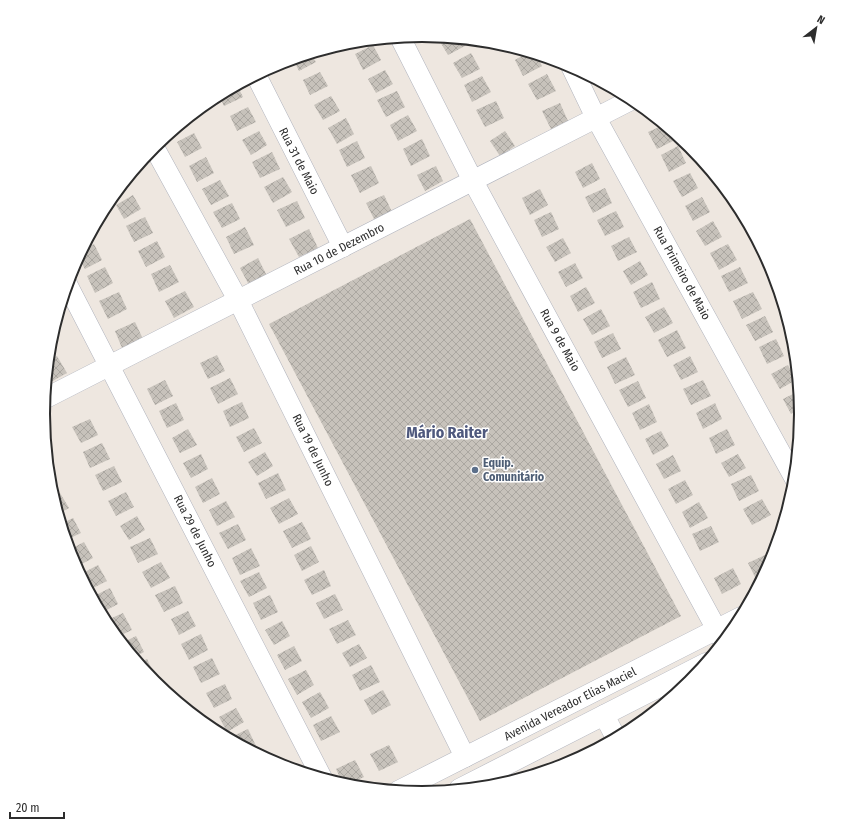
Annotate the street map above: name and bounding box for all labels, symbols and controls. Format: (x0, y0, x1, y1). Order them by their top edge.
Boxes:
north arrow (796, 8, 836, 48)
text: N (815, 13, 827, 27)
street label: Rua 31 de Maio (276, 125, 322, 197)
street label: Rua 10 de Dezembro (291, 220, 387, 278)
street label: Rua Primeiro de Maio (650, 224, 714, 322)
street label: Rua 9 de Maio (537, 306, 583, 374)
street label: Rua 19 de Junho (289, 412, 337, 488)
district label: Mário Raiter (406, 423, 488, 442)
place label: Equip. Comunitário (483, 456, 545, 484)
marker: Equip. Comunitário (470, 465, 480, 475)
street label: Rua 29 de Junho (171, 493, 219, 569)
street label: Avenida Vereador Elias Maciel (502, 665, 638, 743)
scale bar (10, 794, 64, 820)
text: 20 m (16, 801, 40, 815)

